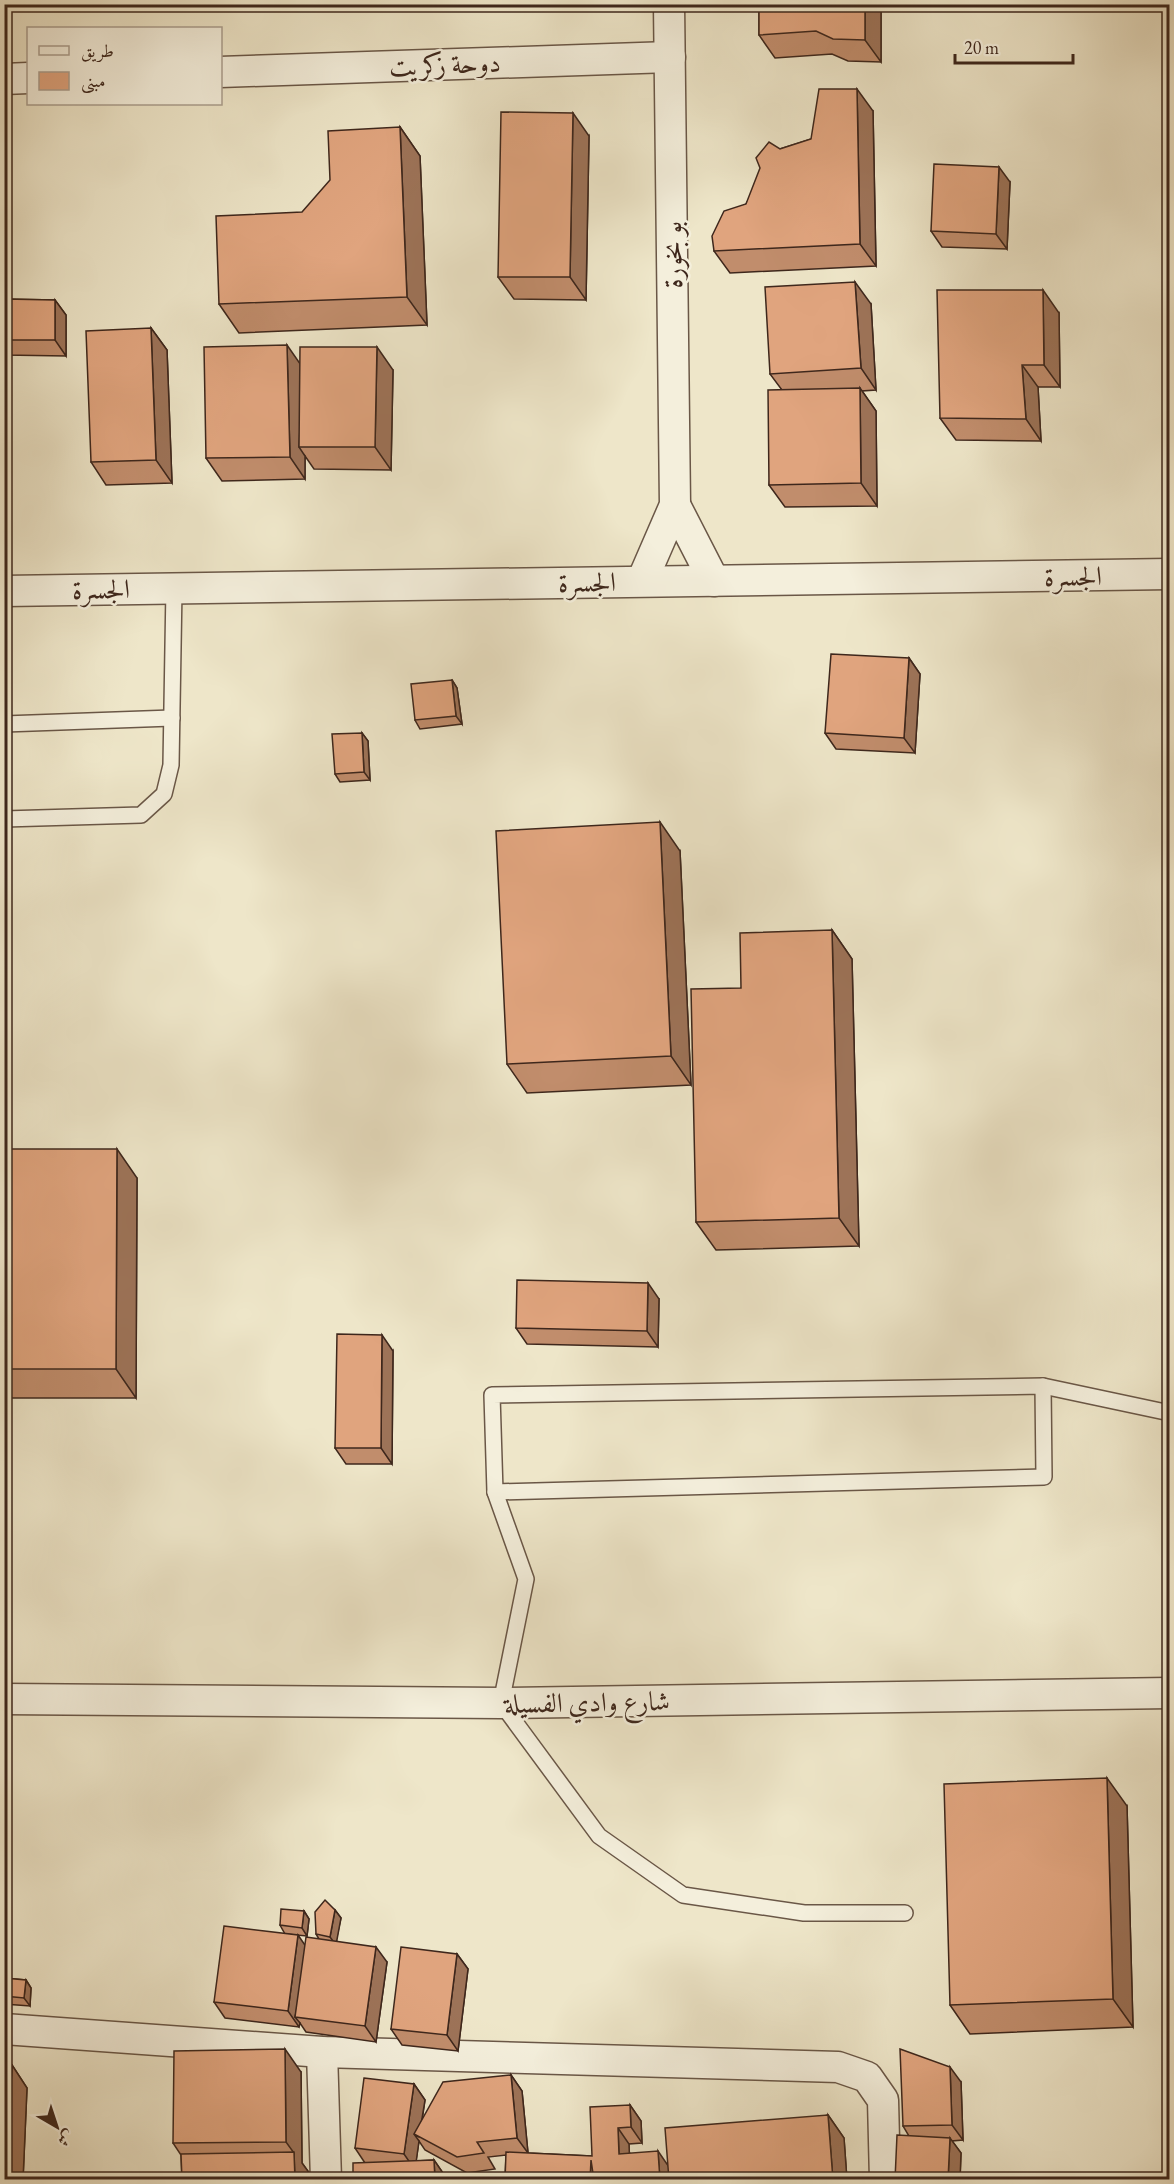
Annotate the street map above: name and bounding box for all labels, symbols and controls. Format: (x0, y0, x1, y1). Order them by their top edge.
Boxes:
legend (27, 27, 222, 105)
scale bar (955, 27, 1074, 65)
text: 20 m (964, 36, 999, 59)
text: طريق (81, 39, 114, 63)
street label: دوحة زكريت (389, 45, 501, 83)
text: مبنى (81, 69, 106, 94)
street label: بو بخورة (654, 221, 690, 289)
street label: الجسرة (1044, 558, 1102, 595)
street label: الجسرة (558, 564, 616, 601)
street label: الجسرة (72, 571, 130, 608)
street label: شارع وادي الفسيلة (502, 1683, 670, 1726)
north arrow (27, 2097, 87, 2157)
text: ش (53, 2125, 79, 2151)

